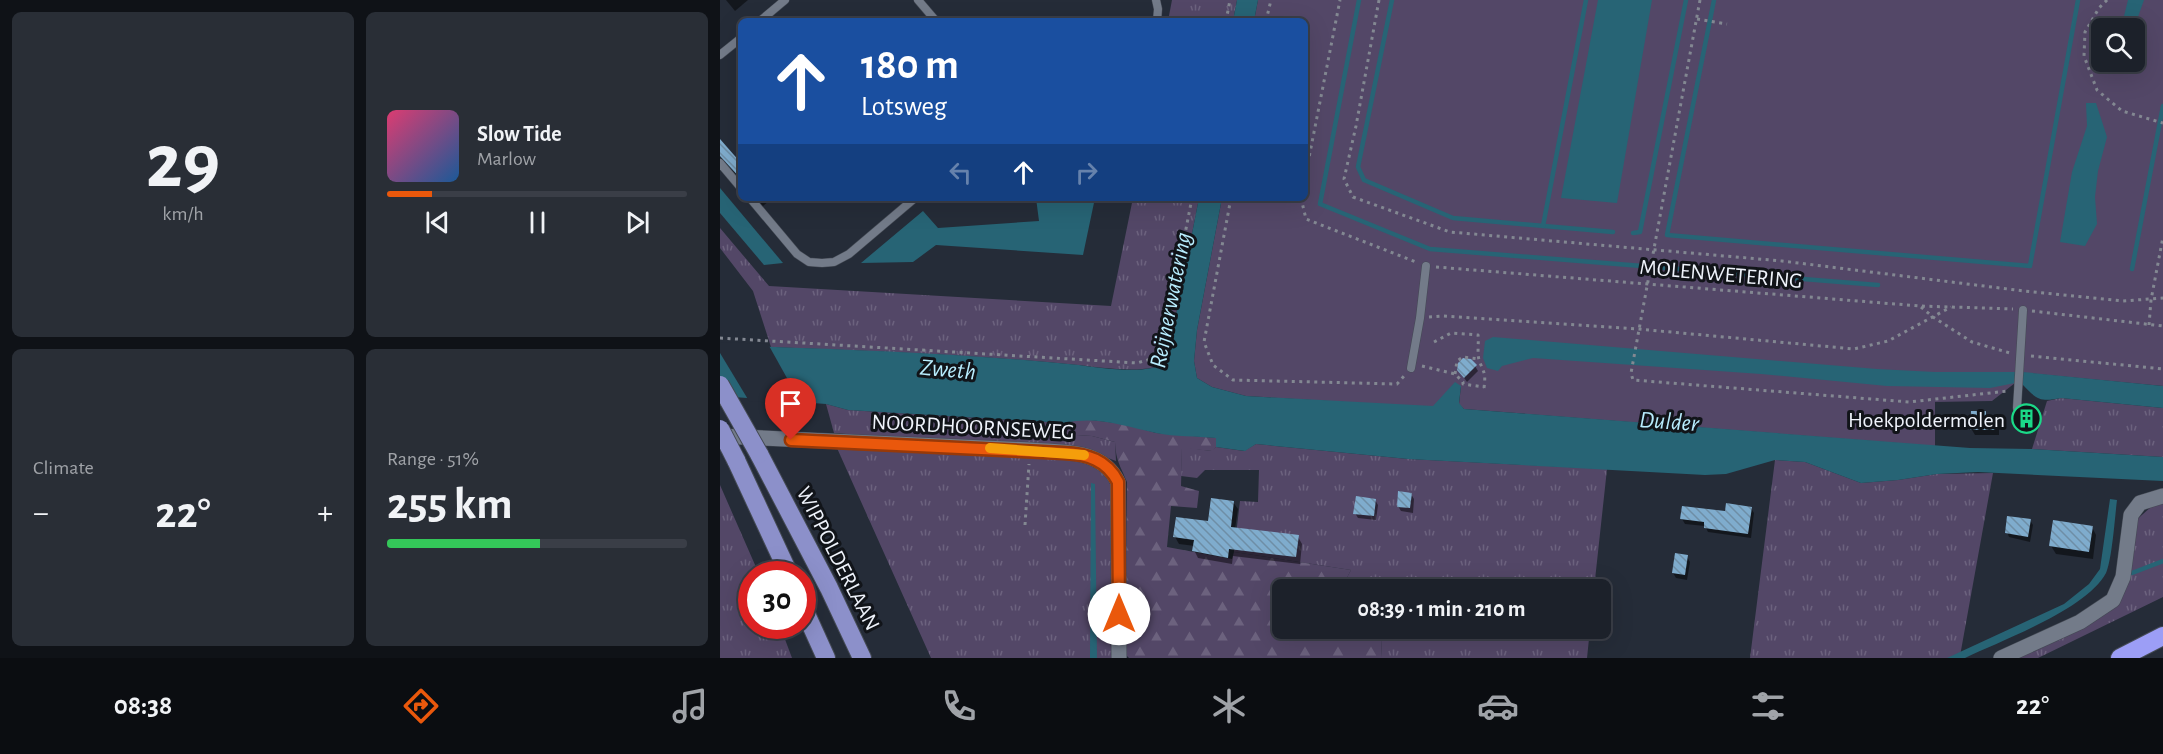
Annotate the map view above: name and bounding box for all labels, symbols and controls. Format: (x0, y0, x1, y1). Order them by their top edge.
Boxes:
map controls (2091, 18, 2145, 72)
button: search (2091, 18, 2145, 72)
icon: ahead (762, 42, 840, 120)
text: 180 m (861, 44, 959, 86)
text: Lotsweg (861, 93, 947, 120)
text: Slow Tide (477, 123, 562, 145)
text: 29 (146, 124, 220, 202)
text: Marlow (477, 149, 536, 169)
icon: left (944, 156, 977, 189)
icon: ahead (1007, 156, 1040, 189)
icon: right (1070, 156, 1103, 189)
text: km/h (162, 204, 204, 224)
icon: previous (421, 206, 454, 239)
icon: pause (521, 206, 554, 239)
icon: next (621, 206, 654, 239)
water label: Reijnerwatering (1146, 230, 1196, 370)
street label: MOLENWETERING (1639, 256, 1803, 292)
water label: Zweth (919, 356, 977, 384)
pin (765, 378, 816, 440)
icon: arrive (774, 387, 807, 420)
building icon: Hoekpoldermolen (2010, 403, 2042, 435)
water label: Dulder (1638, 408, 1701, 436)
place label: Hoekpoldermolen (1848, 409, 2005, 431)
street label: NOORDHOORNSEWEG (871, 411, 1075, 443)
text: Range · 51% (387, 449, 479, 469)
text: Climate (33, 458, 94, 478)
text: 255 km (387, 482, 512, 527)
street label: WIPPOLDERLAAN (792, 483, 884, 634)
text: 22° (155, 491, 211, 536)
text: − (33, 497, 49, 530)
text: + (317, 497, 333, 530)
speed limit sign: 30 (738, 561, 816, 639)
position arrow (1087, 582, 1151, 646)
text: 08:39 · 1 min · 210 m (1357, 598, 1526, 620)
icon: directions (400, 685, 442, 727)
icon: music (669, 685, 711, 727)
icon: phone (938, 685, 980, 727)
icon: climate (1208, 685, 1250, 727)
icon: car (1477, 685, 1519, 727)
icon: filters (1747, 685, 1789, 727)
text: 08:38 (114, 692, 172, 719)
text: 22° (2016, 692, 2049, 719)

